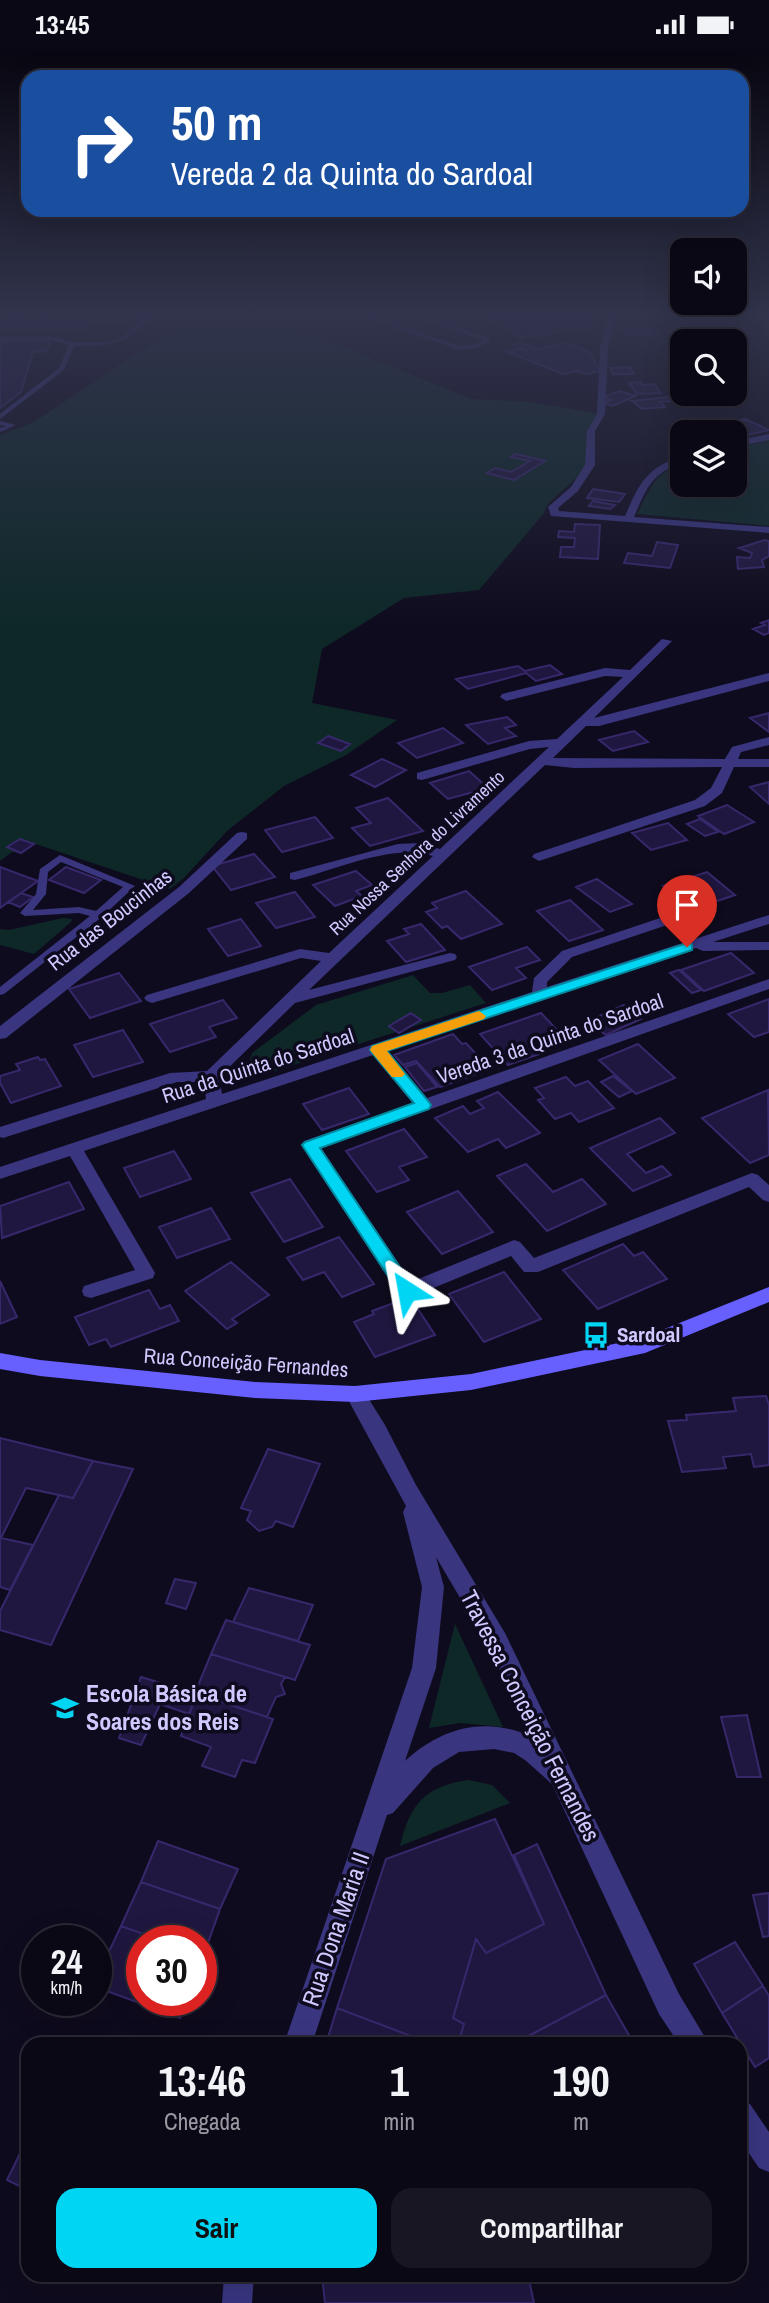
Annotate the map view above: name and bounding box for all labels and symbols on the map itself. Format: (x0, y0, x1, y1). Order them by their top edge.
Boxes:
street label: Rua Nossa Senhora do Livramento (324, 765, 510, 941)
street label: Rua das Boucinhas (42, 862, 178, 977)
pin (657, 875, 717, 947)
street label: Vereda 3 da Quinta do Sardoal (433, 986, 667, 1091)
street label: Rua da Quinta do Sardoal (158, 1021, 357, 1110)
position arrow (370, 1254, 444, 1328)
bus stop icon: Sardoal (581, 1320, 611, 1350)
place label: Sardoal (617, 1320, 680, 1349)
street label: Rua Conceição Fernandes (143, 1341, 349, 1384)
street label: Travessa Conceição Fernandes (453, 1584, 608, 1847)
place label: Escola Básica de Soares dos Reis (86, 1677, 247, 1737)
school or university icon: Escola Básica de Soares dos Reis (50, 1693, 80, 1723)
street label: Rua Dona Maria II (294, 1847, 376, 2010)
speed limit sign: 30 (126, 1925, 217, 2016)

